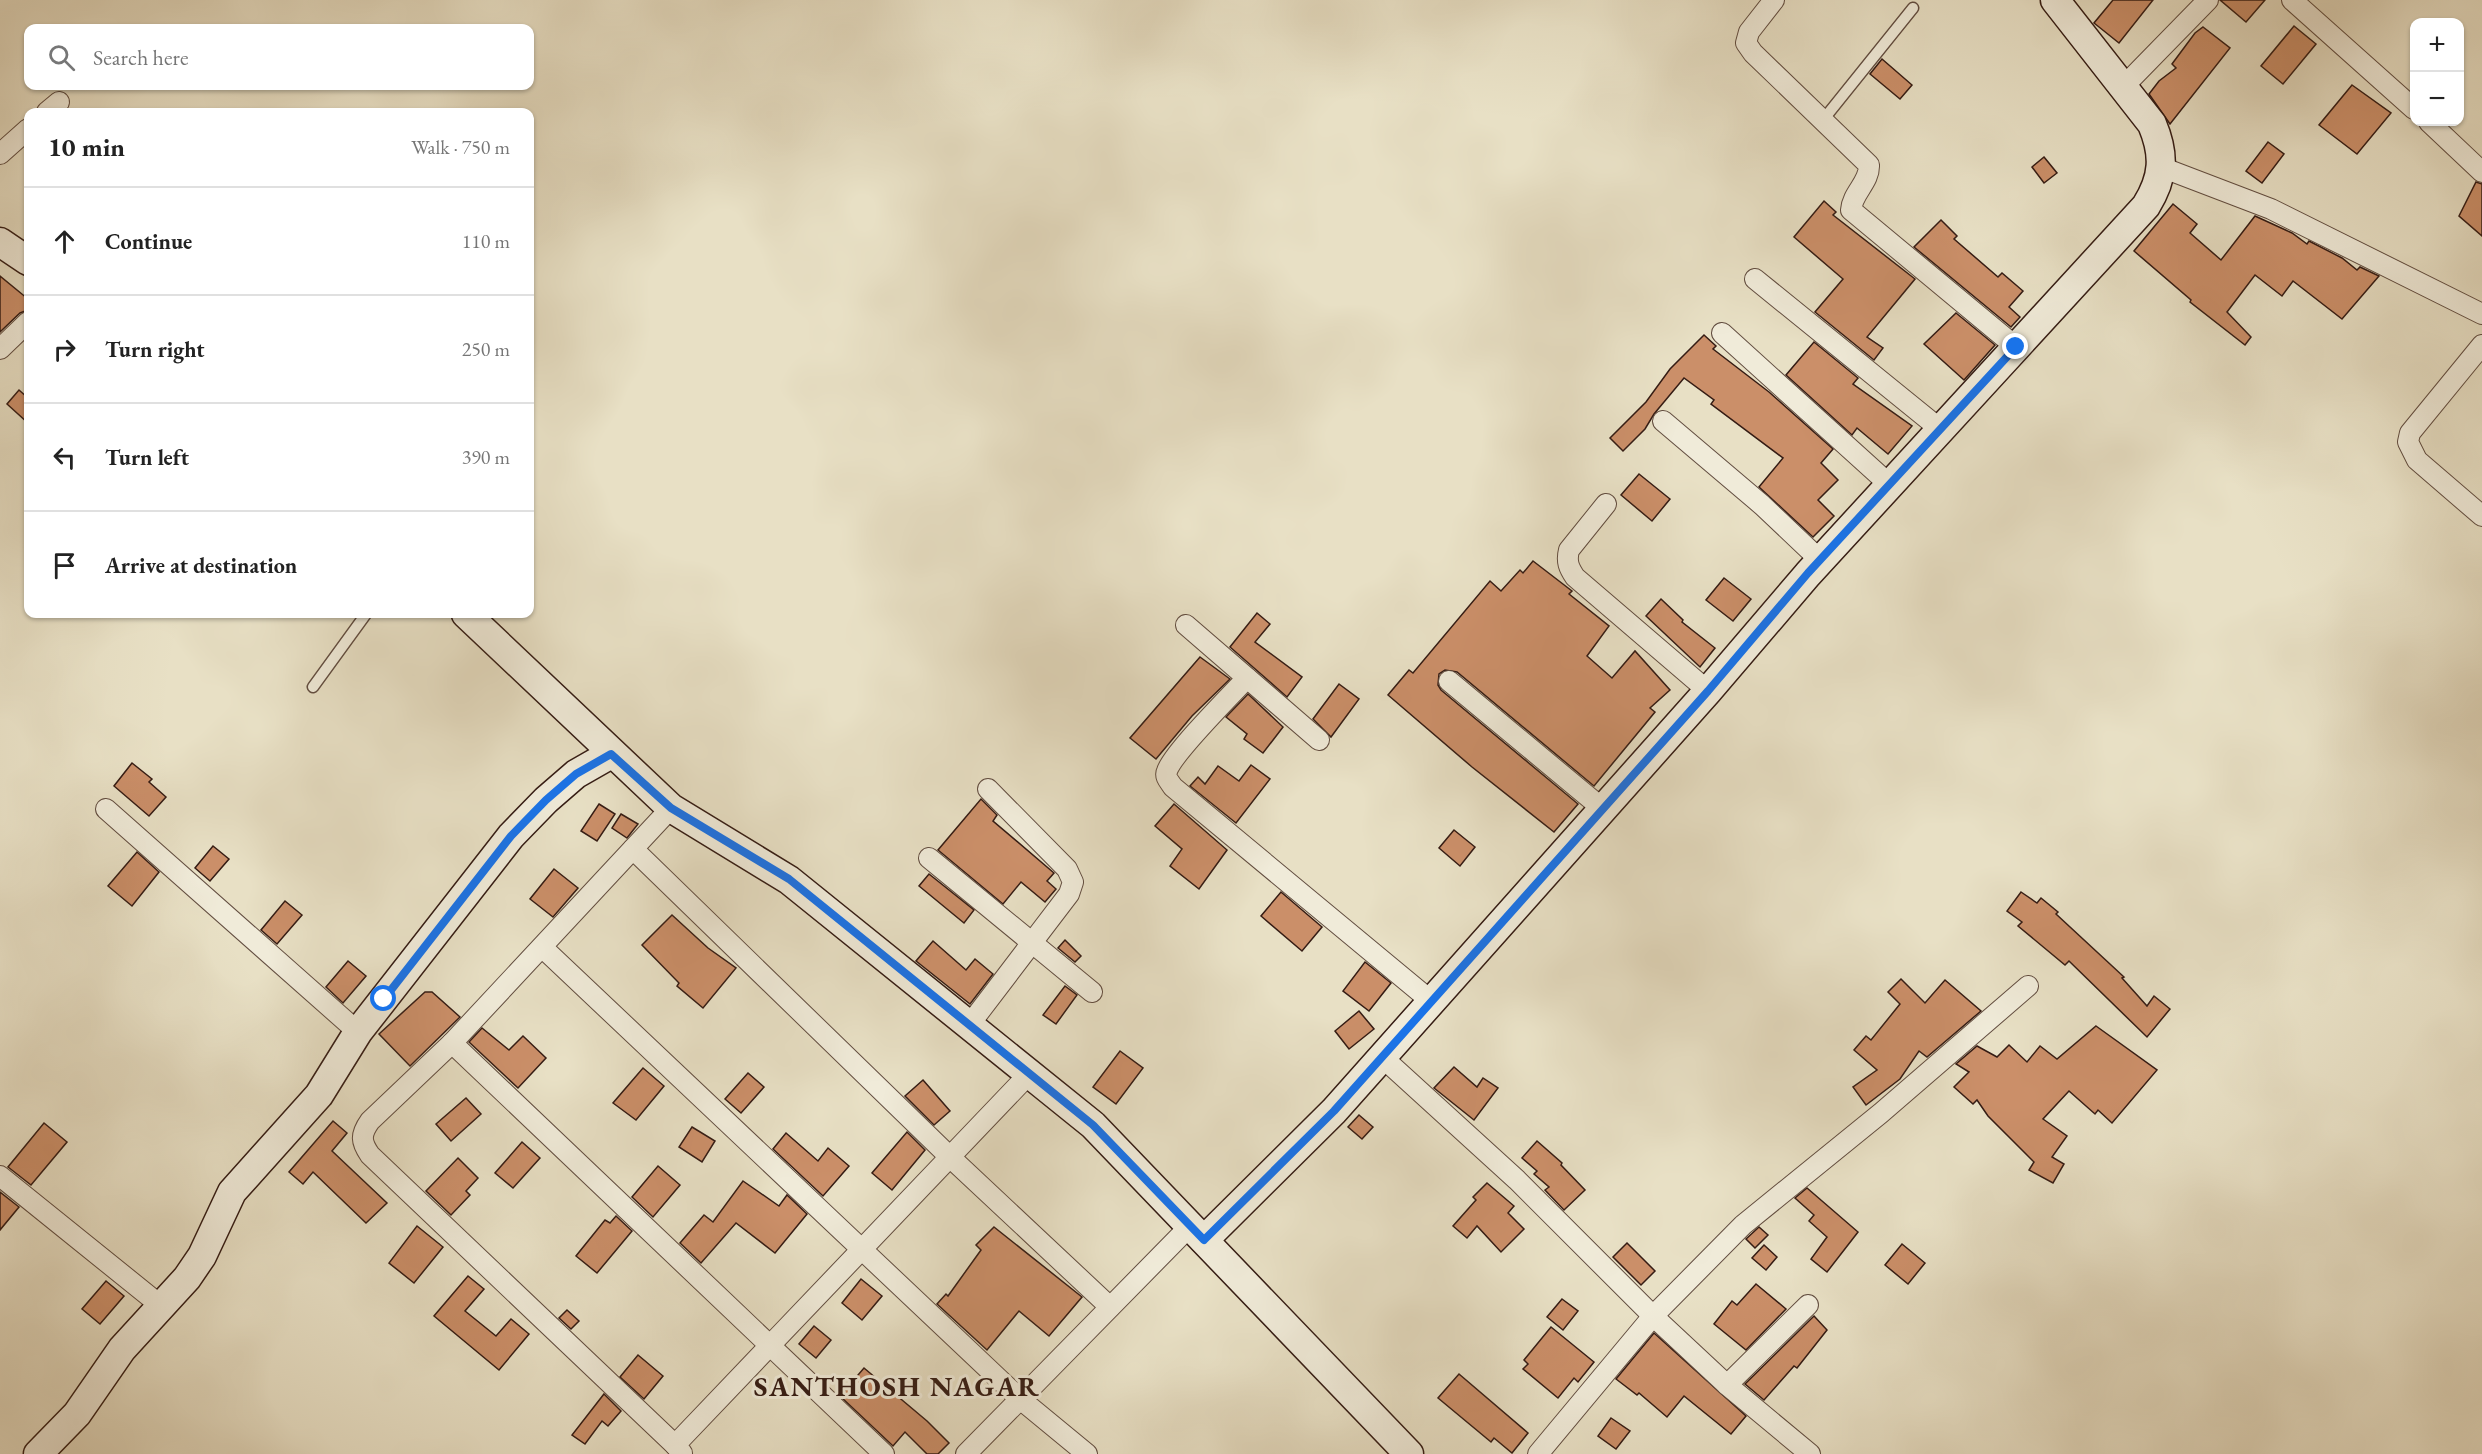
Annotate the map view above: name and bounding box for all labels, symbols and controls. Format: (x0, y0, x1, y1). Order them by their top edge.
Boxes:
map controls (2410, 18, 2464, 126)
button: + (2410, 18, 2464, 72)
search box (24, 24, 534, 90)
icon: search (45, 41, 78, 74)
text: Search here (93, 43, 188, 72)
button: − (2410, 72, 2464, 126)
text: 10 min (48, 130, 125, 164)
text: Walk · 750 m (411, 134, 510, 160)
icon: ahead (48, 225, 81, 258)
text: Continue (105, 227, 192, 256)
text: 110 m (462, 228, 510, 254)
icon: right (48, 333, 81, 366)
route end (2002, 333, 2028, 359)
text: Turn right (105, 335, 204, 364)
text: 250 m (462, 336, 510, 362)
icon: left (48, 441, 81, 474)
text: Turn left (105, 443, 189, 472)
text: 390 m (462, 444, 510, 470)
icon: arrive (48, 549, 81, 582)
text: Arrive at destination (105, 551, 297, 580)
route start (370, 985, 396, 1011)
district label: SANTHOSH NAGAR (754, 1368, 1040, 1404)

